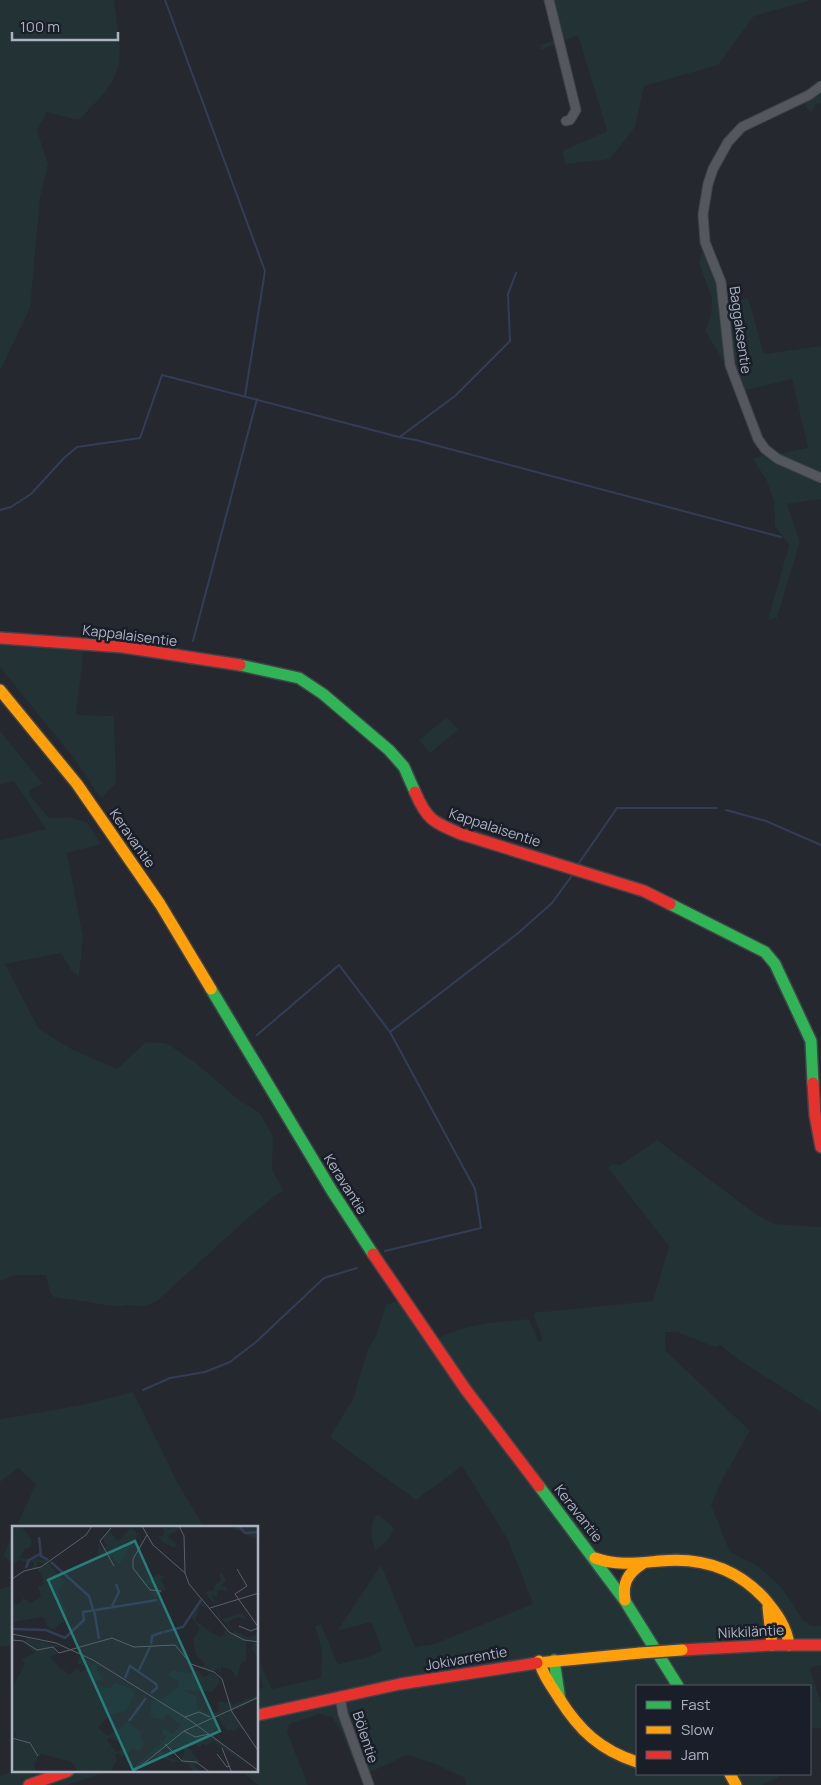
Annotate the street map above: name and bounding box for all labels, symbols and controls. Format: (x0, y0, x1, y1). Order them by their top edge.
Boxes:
scale bar (12, 10, 119, 42)
text: 100 m (20, 16, 60, 37)
street label: Baggaksentie (725, 285, 757, 375)
street label: Kappalaisentie (81, 620, 179, 650)
street label: Kappalaisentie (447, 803, 543, 851)
street label: Keravantie (106, 805, 160, 871)
street label: Keravantie (320, 1150, 372, 1218)
street label: Keravantie (551, 1480, 607, 1546)
inset map (12, 1526, 259, 1772)
street label: Nikkiläntie (717, 1620, 785, 1642)
street label: Jokivarrentie (424, 1641, 508, 1675)
legend (636, 1685, 811, 1775)
text: Fast (681, 1694, 710, 1715)
street label: Bölentie (349, 1709, 383, 1765)
text: Slow (681, 1719, 714, 1740)
text: Jam (681, 1744, 709, 1765)

